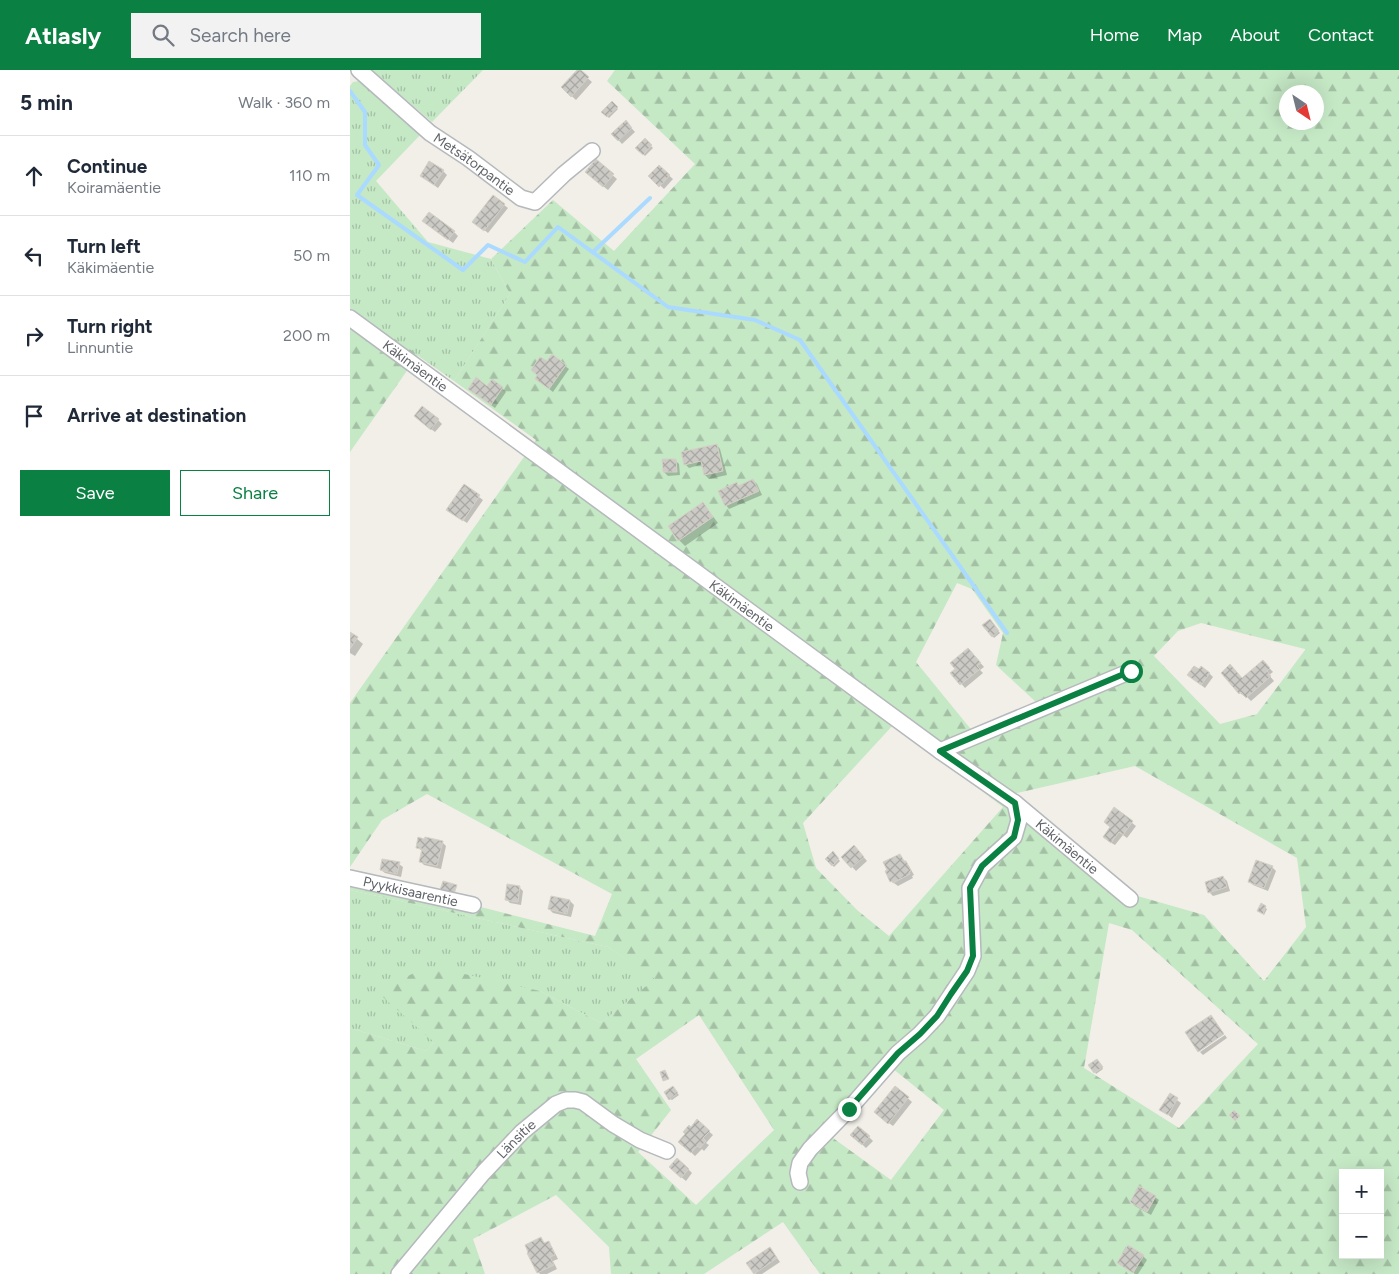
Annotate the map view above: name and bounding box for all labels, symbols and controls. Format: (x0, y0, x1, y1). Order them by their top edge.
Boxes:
search box (131, 13, 481, 58)
text: Atlasly (25, 21, 101, 50)
icon: search (149, 21, 177, 49)
text: Search here (189, 24, 291, 47)
text: Home (1090, 24, 1139, 46)
text: Map (1167, 24, 1202, 46)
text: About (1230, 24, 1280, 46)
text: Contact (1308, 24, 1374, 46)
north arrow (1279, 85, 1324, 130)
text: 5 min (20, 90, 73, 115)
text: Walk · 360 m (238, 93, 330, 112)
street label: Metsätorpantie (430, 129, 519, 199)
text: Continue (67, 155, 147, 178)
icon: ahead (20, 162, 48, 190)
text: 110 m (289, 166, 330, 185)
text: Koiramäentie (67, 178, 161, 197)
text: Turn left (67, 235, 141, 258)
icon: left (20, 242, 48, 270)
text: 50 m (293, 246, 330, 265)
text: Käkimäentie (67, 258, 154, 277)
text: Turn right (67, 315, 153, 338)
icon: right (20, 322, 48, 350)
text: 200 m (283, 326, 330, 345)
street label: Käkimäentie (379, 336, 451, 396)
text: Linnuntie (67, 338, 133, 357)
icon: arrive (20, 402, 48, 430)
text: Arrive at destination (67, 404, 246, 427)
button: Save (20, 470, 170, 516)
button: Share (180, 470, 330, 516)
street label: Käkimäentie (706, 576, 778, 635)
route start (1120, 660, 1143, 683)
street label: Käkimäentie (1032, 815, 1102, 878)
street label: Pyykkisaarentie (361, 873, 460, 910)
route end (838, 1098, 861, 1121)
street label: Länsitie (493, 1116, 539, 1162)
map controls (1339, 1169, 1384, 1259)
button: + (1339, 1169, 1384, 1214)
button: − (1339, 1214, 1384, 1259)

